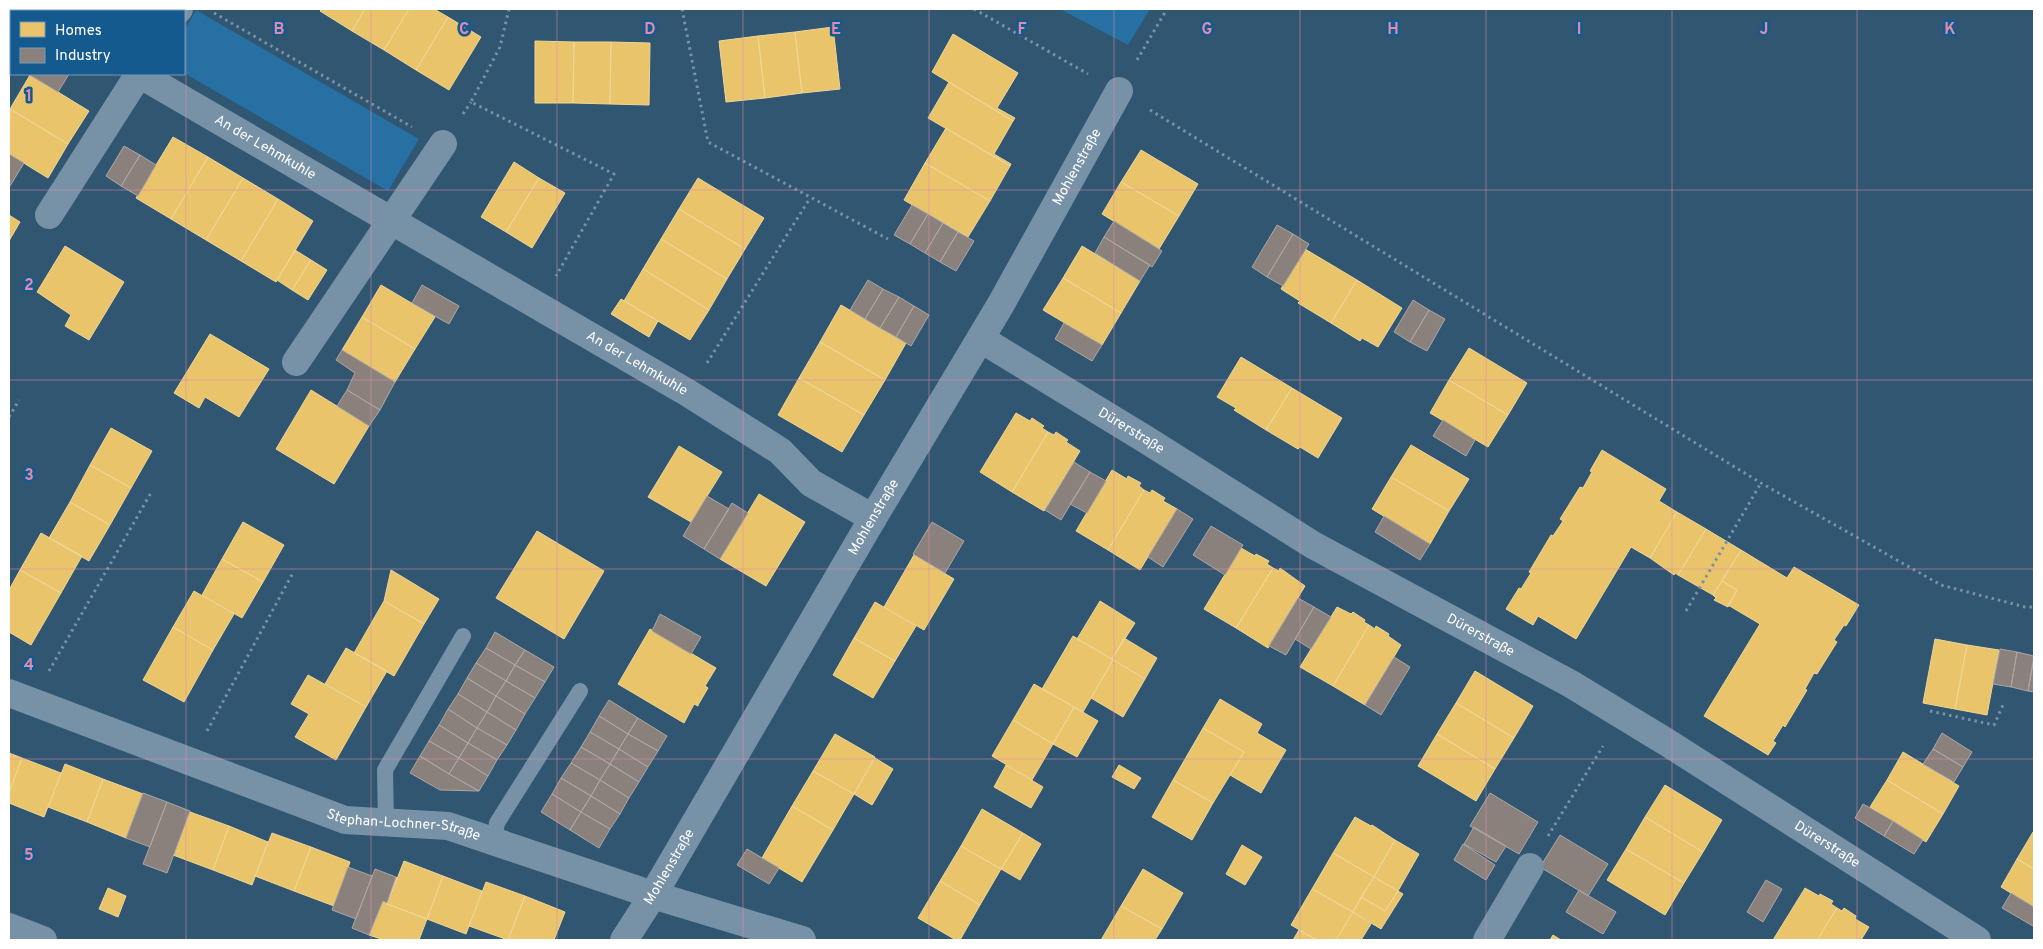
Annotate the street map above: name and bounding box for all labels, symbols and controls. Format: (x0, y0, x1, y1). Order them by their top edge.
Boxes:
legend (10, 10, 185, 75)
text: B (273, 20, 285, 40)
text: C (459, 20, 469, 40)
text: D (644, 20, 656, 40)
text: E (831, 20, 841, 40)
text: F (1017, 20, 1027, 40)
text: G (1202, 20, 1212, 40)
text: H (1387, 20, 1399, 40)
text: I (1577, 20, 1581, 40)
text: J (1760, 20, 1768, 40)
text: K (1944, 20, 1956, 40)
text: Homes (55, 22, 102, 41)
text: Industry (55, 47, 111, 66)
text: 1 (26, 87, 32, 107)
street label: An der Lehmkuhle (211, 111, 319, 183)
street label: Mohlenstraße (1049, 126, 1105, 208)
text: 2 (24, 276, 34, 296)
street label: An der Lehmkuhle (583, 327, 691, 400)
street label: Dürerstraße (1095, 404, 1167, 458)
text: 3 (24, 466, 34, 486)
street label: Mohlenstraße (845, 476, 903, 558)
street label: Dürerstraße (1444, 610, 1517, 660)
text: 4 (24, 656, 34, 676)
street label: Stephan-Lochner-Straße (324, 805, 483, 845)
street label: Dürerstraße (1791, 817, 1863, 872)
street label: Mohlenstraße (640, 826, 698, 908)
text: 5 (24, 846, 34, 866)

